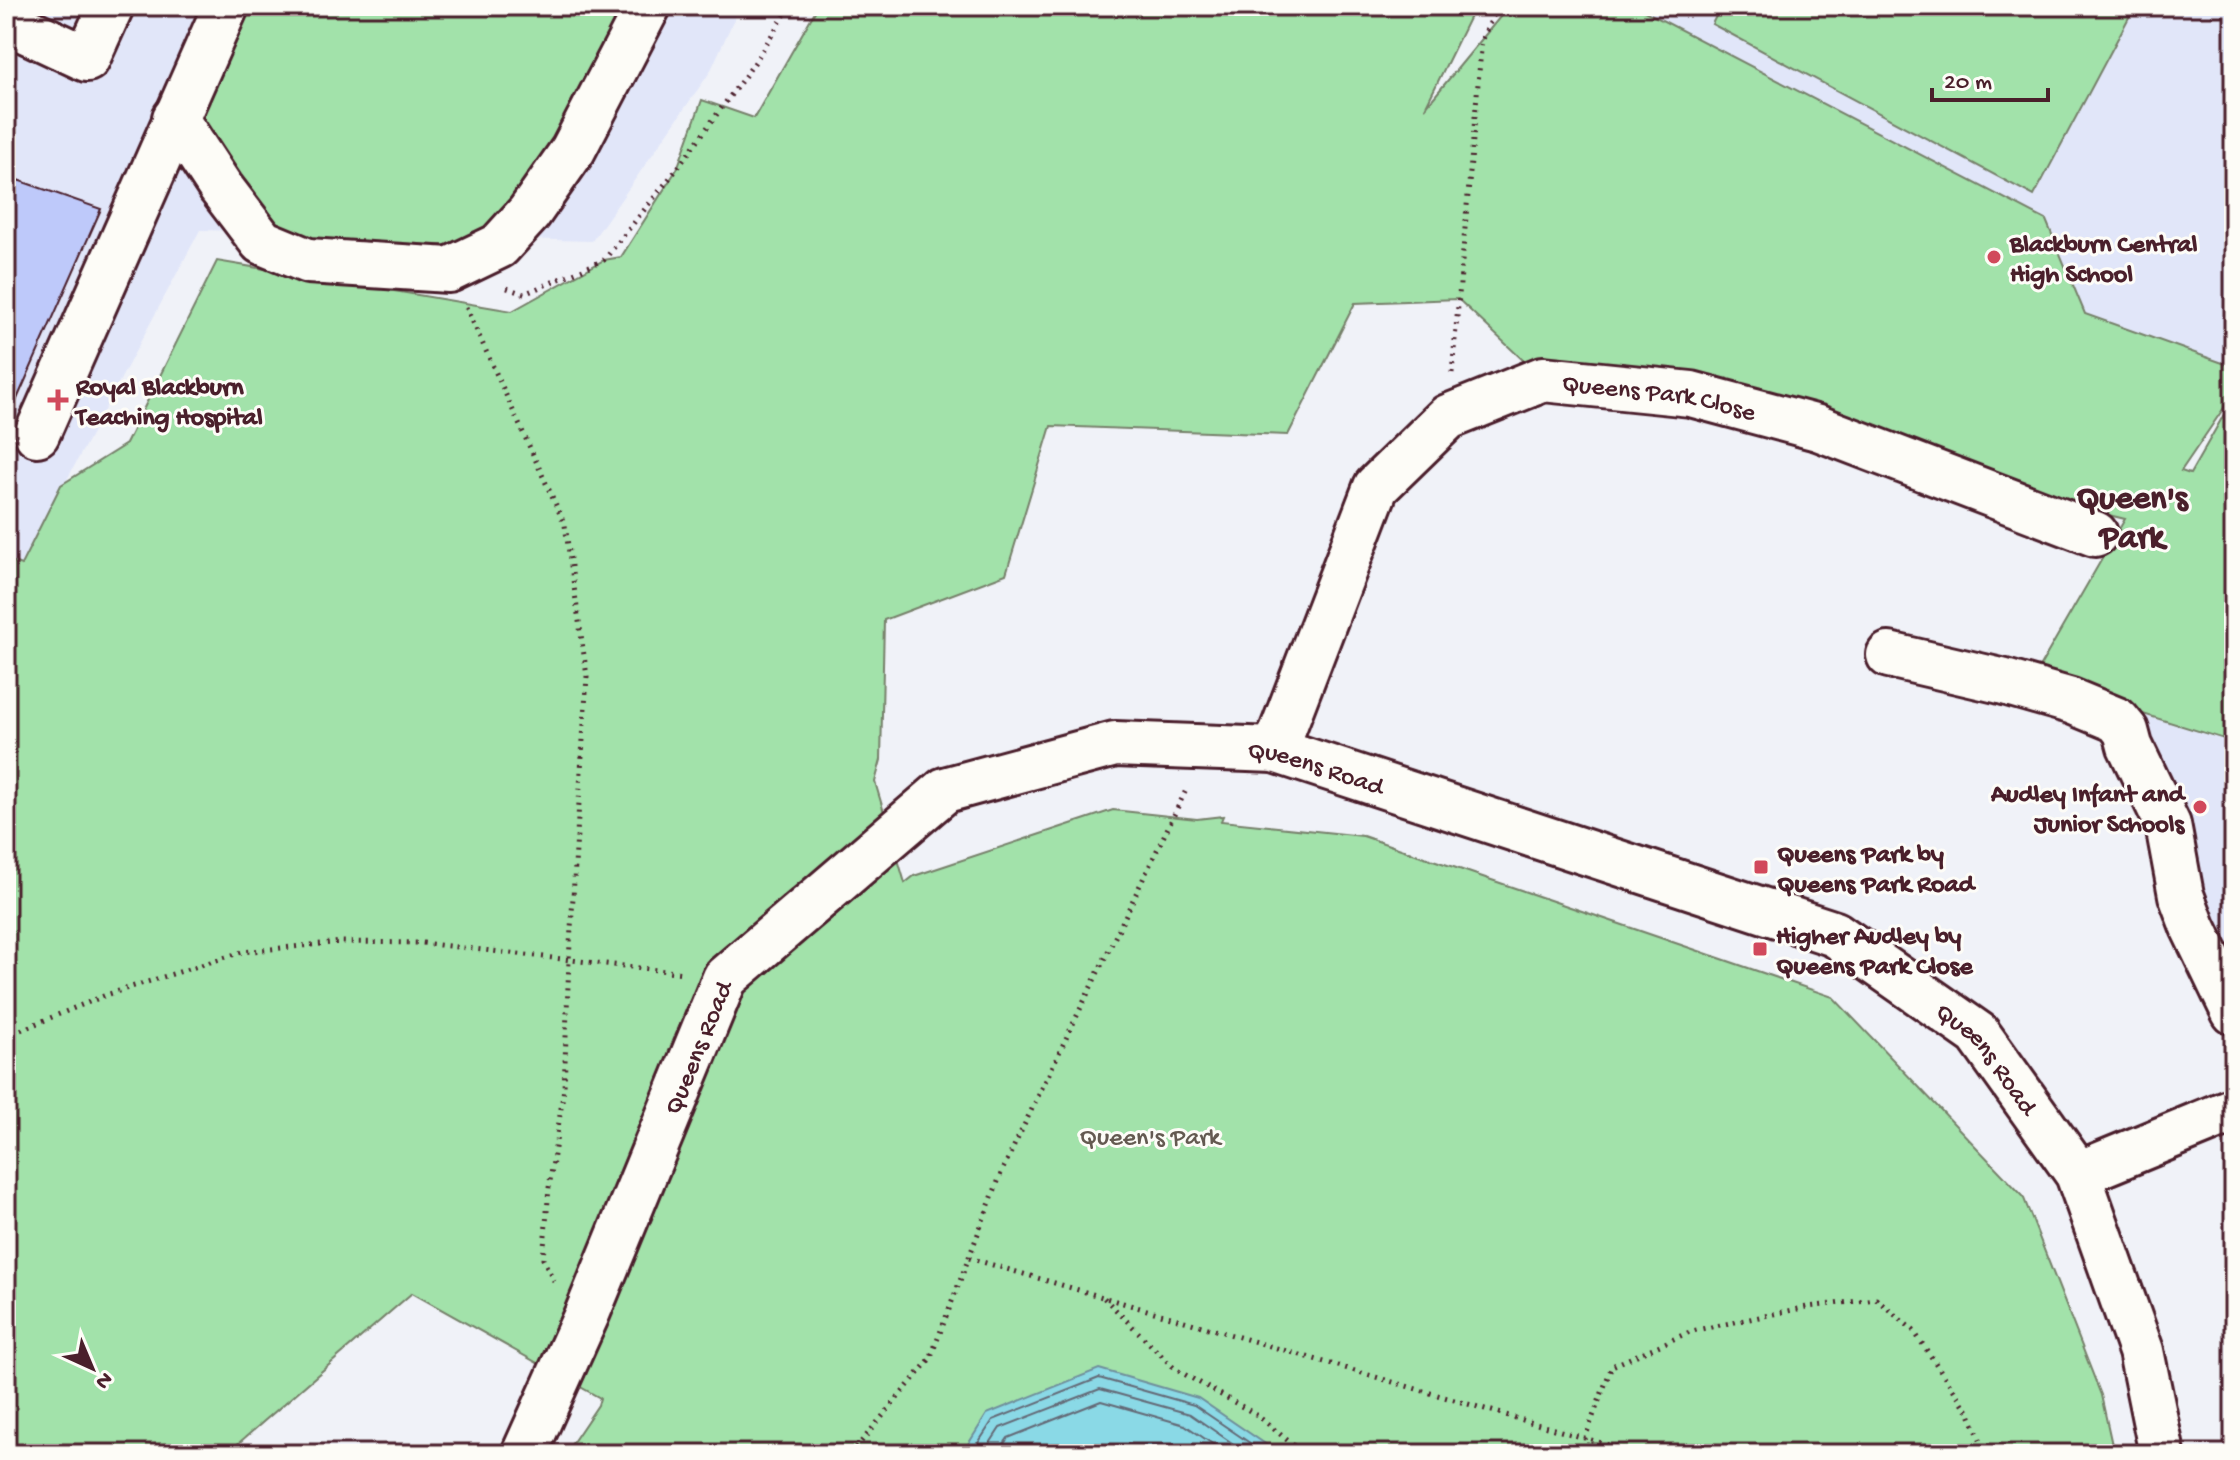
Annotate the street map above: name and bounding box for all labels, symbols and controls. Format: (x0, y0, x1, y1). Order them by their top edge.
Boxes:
scale bar (1932, 52, 2048, 102)
text: 20 m (1944, 69, 1992, 98)
place label: Blackburn Central High School (2009, 231, 2198, 292)
marker: Blackburn Central High School (1985, 248, 2003, 266)
street label: Queens Park Close (1560, 370, 1759, 431)
place label: Royal Blackburn Teaching Hospital (74, 374, 263, 435)
marker: Royal Blackburn Teaching Hospital (47, 389, 69, 411)
district label: Queen's Park (2076, 481, 2189, 560)
street label: Queens Road (1247, 738, 1389, 805)
place label: Audley Infant and Junior Schools (1990, 781, 2187, 842)
marker: Audley Infant and Junior Schools (2191, 798, 2209, 816)
place label: Queens Park by Queens Park Road (1777, 841, 1977, 902)
marker: Queens Park by Queens Park Road (1752, 858, 1770, 876)
place label: Higher Audley by Queens Park Close (1776, 923, 1974, 984)
marker: Higher Audley by Queens Park Close (1751, 940, 1769, 958)
street label: Queens Road (660, 976, 743, 1120)
street label: Queens Road (1928, 998, 2043, 1124)
park label: Queen's Park (1080, 1124, 1223, 1155)
north arrow (52, 1328, 132, 1408)
text: N (89, 1365, 117, 1394)

